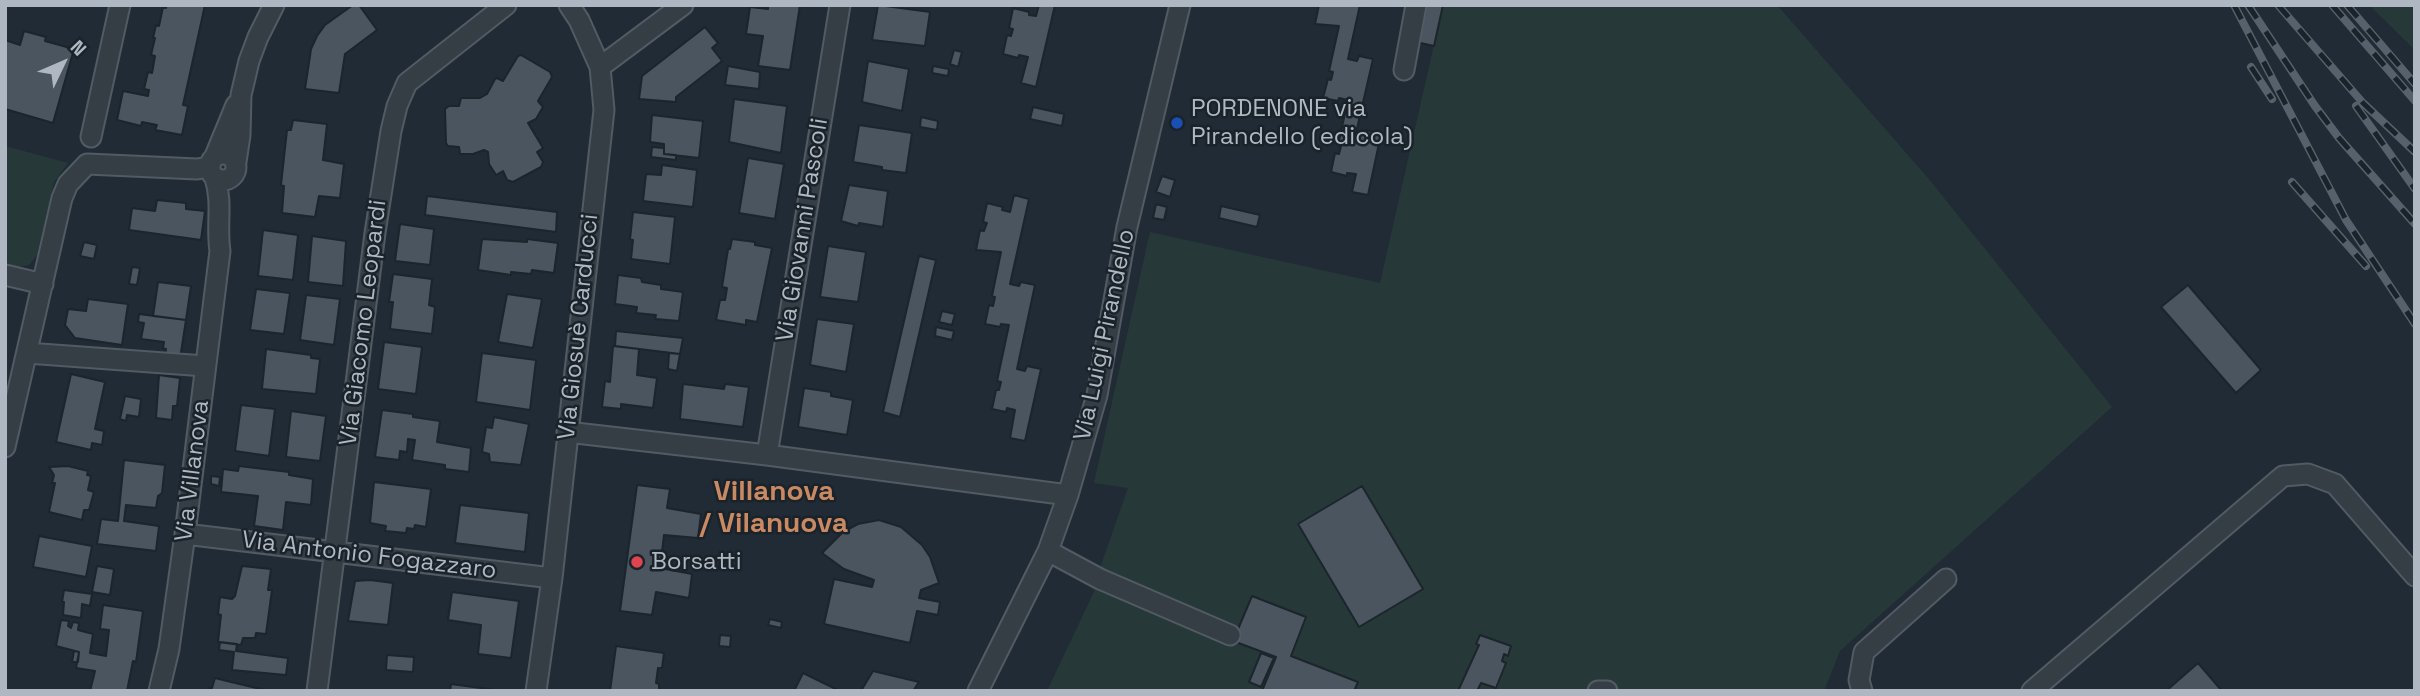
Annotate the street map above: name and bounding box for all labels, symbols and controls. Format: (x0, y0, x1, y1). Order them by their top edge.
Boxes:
north arrow (28, 28, 98, 98)
text: N (65, 35, 92, 61)
place label: PORDENONE via Pirandello (edicola) (1191, 95, 1413, 151)
marker: PORDENONE via Pirandello (edicola) (1169, 115, 1185, 131)
street label: Via Giovanni Pascoli (771, 116, 835, 344)
street label: Via Giacomo Leopardi (335, 198, 393, 448)
street label: Via Giosuè Carducci (553, 212, 605, 442)
street label: Via Luigi Pirandello (1069, 227, 1141, 443)
street label: Via Villanova (170, 399, 216, 543)
district label: Villanova / Vilanuova (700, 475, 848, 541)
street label: Via Antonio Fogazzaro (240, 526, 498, 586)
place label: Borsatti (651, 548, 742, 576)
marker: Borsatti (629, 554, 645, 570)

